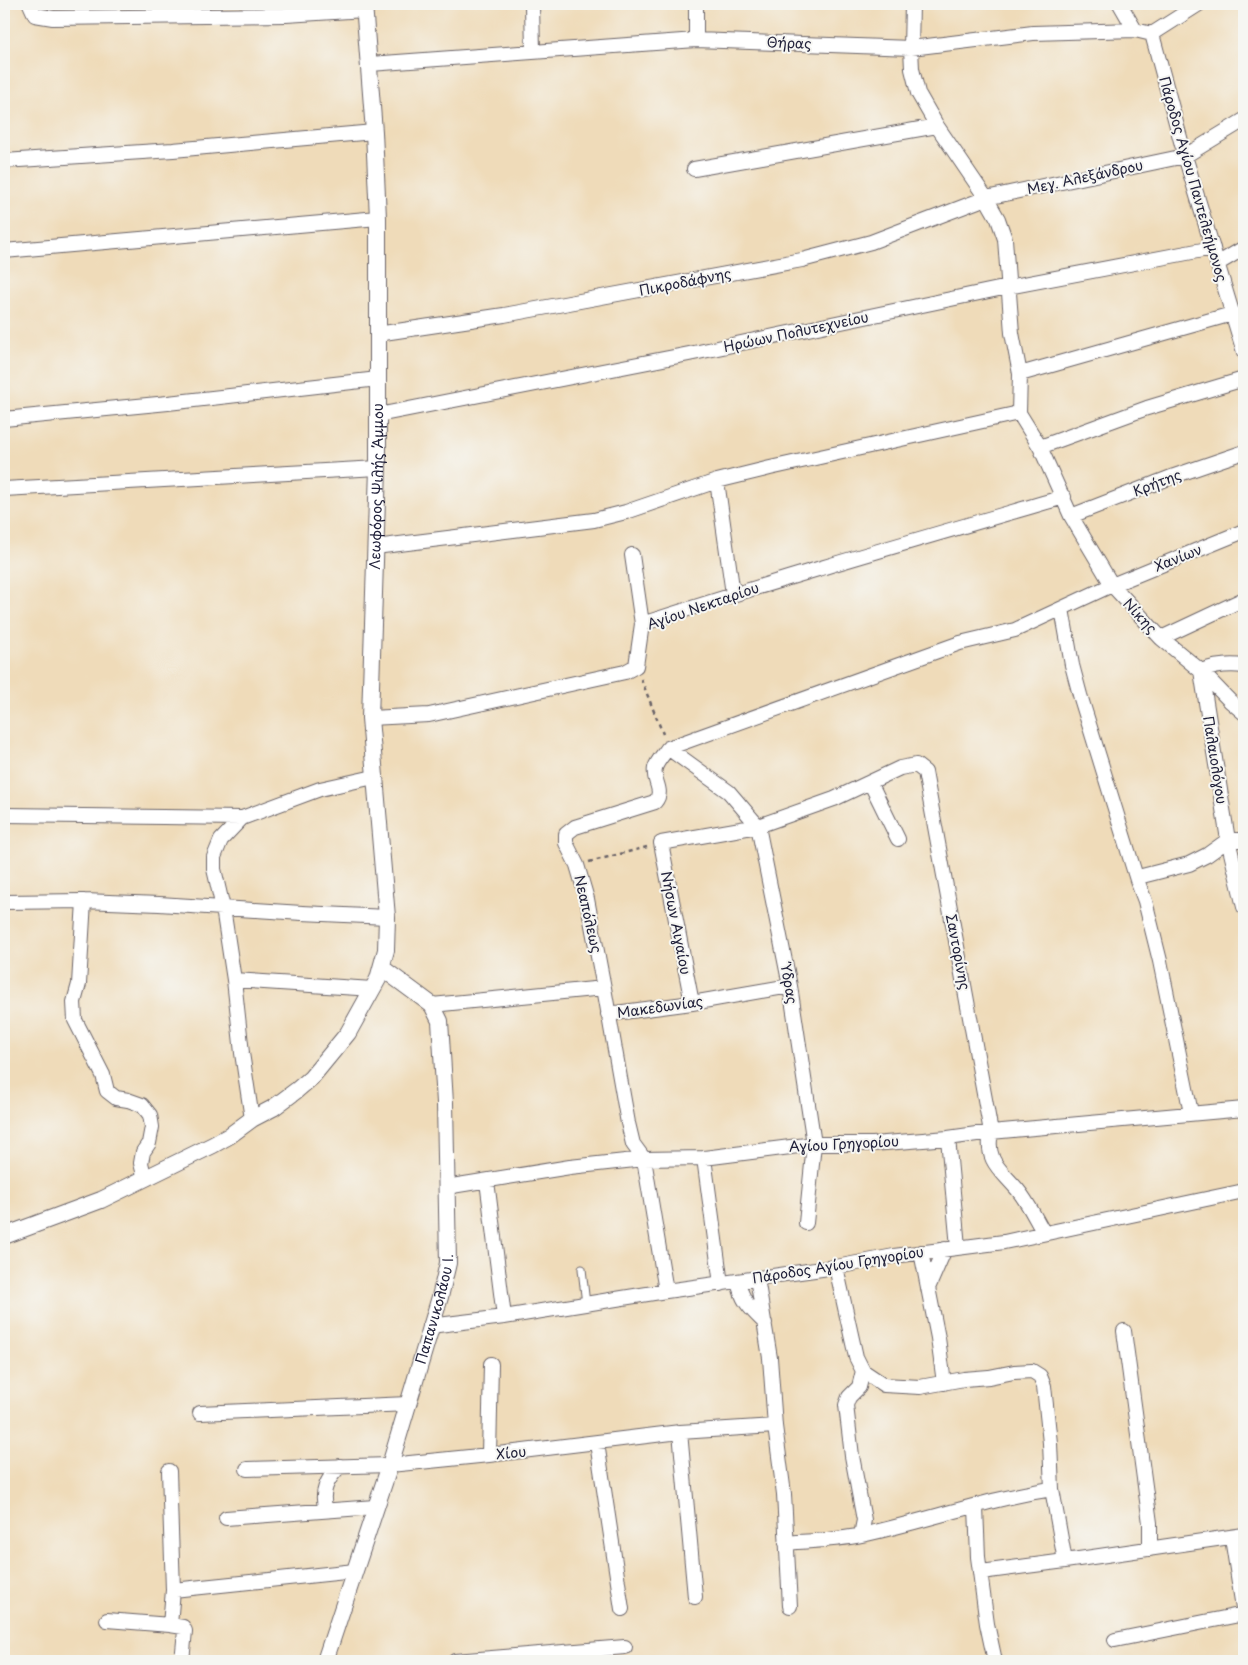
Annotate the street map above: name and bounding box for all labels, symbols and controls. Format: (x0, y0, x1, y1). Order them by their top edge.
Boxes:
street label: Θήρας (766, 31, 812, 54)
street label: Πάροδος Αγίου Παντελεήμονος (1154, 74, 1233, 284)
street label: Μεγ. Αλεξάνδρου (1025, 154, 1145, 199)
street label: Πικροδάφνης (637, 262, 733, 301)
street label: Ηρώων Πολυτεχνείου (721, 306, 870, 357)
street label: Λεωφόρος Ψιλής Άμμου (364, 403, 388, 570)
street label: Κρήτης (1130, 464, 1184, 501)
street label: Χανίων (1151, 538, 1205, 577)
street label: Αγίου Νεκταρίου (644, 577, 762, 635)
street label: Νίκης (1119, 593, 1162, 638)
street label: Παλαιολόγου (1198, 714, 1233, 805)
street label: Νήσων Αιγαίου (656, 869, 697, 976)
street label: Νεαπόλεως (569, 873, 608, 955)
street label: Σαντορίνης (941, 912, 976, 992)
street label: Ύδρας (775, 959, 803, 1006)
street label: Μακεδωνίας (616, 990, 704, 1023)
street label: Αγίου Γρηγορίου (788, 1130, 899, 1157)
street label: Πάροδος Αγίου Γρηγορίου (751, 1241, 925, 1288)
street label: Παπανικολάου Ι. (410, 1254, 458, 1366)
street label: Χίου (495, 1440, 527, 1465)

